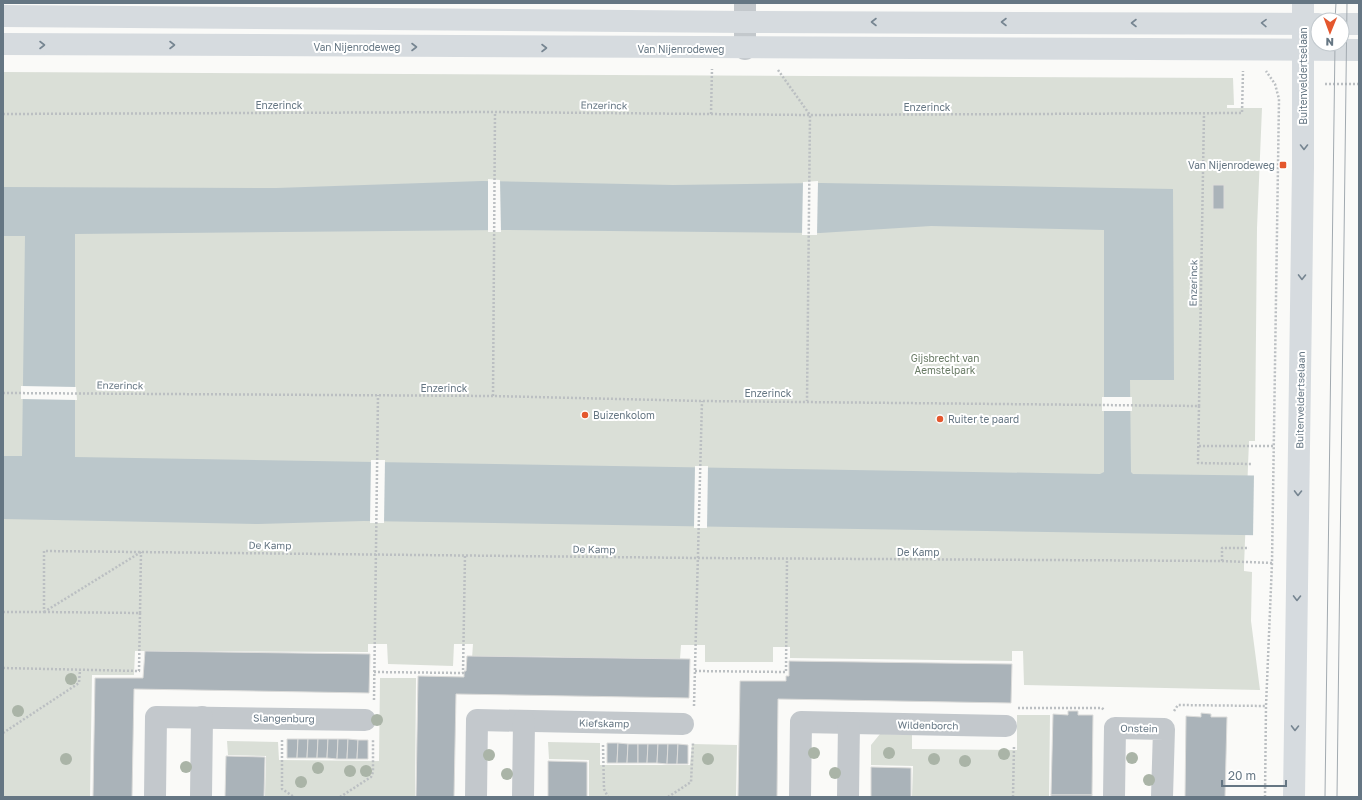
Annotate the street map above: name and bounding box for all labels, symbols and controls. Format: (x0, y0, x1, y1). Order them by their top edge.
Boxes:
north arrow (1310, 12, 1350, 52)
one-way arrow (871, 18, 877, 26)
one-way arrow (1001, 18, 1007, 26)
one-way arrow (1131, 19, 1137, 27)
one-way arrow (1261, 19, 1267, 27)
street label: Buitenveldertselaan (1297, 27, 1309, 125)
text: N (1326, 36, 1334, 49)
one-way arrow (39, 41, 45, 49)
one-way arrow (169, 41, 175, 50)
street label: Van Nijenrodeweg (314, 41, 400, 53)
one-way arrow (411, 43, 417, 51)
street label: Van Nijenrodeweg (638, 43, 724, 55)
one-way arrow (541, 44, 547, 52)
street label: Enzerinck (256, 99, 303, 111)
street label: Enzerinck (580, 99, 628, 111)
street label: Enzerinck (904, 101, 951, 113)
one-way arrow (1299, 144, 1308, 150)
place label: Van Nijenrodeweg (1188, 159, 1275, 171)
marker: Van Nijenrodeweg (1278, 160, 1288, 170)
street label: Enzerinck (1187, 259, 1199, 307)
one-way arrow (1298, 274, 1306, 280)
street label: Buitenveldertselaan (1293, 351, 1307, 449)
park label: Gijsbrecht van Aemstelpark (911, 352, 979, 376)
street label: Enzerinck (96, 379, 144, 391)
street label: Enzerinck (421, 382, 468, 394)
street label: Enzerinck (745, 387, 792, 399)
place label: Buizenkolom (593, 409, 655, 421)
marker: Buizenkolom (580, 410, 590, 420)
place label: Ruiter te paard (948, 413, 1019, 425)
marker: Ruiter te paard (935, 414, 945, 424)
one-way arrow (1294, 490, 1303, 496)
street label: De Kamp (249, 539, 291, 551)
street label: De Kamp (573, 543, 615, 555)
street label: De Kamp (897, 546, 939, 558)
one-way arrow (1293, 595, 1301, 601)
street label: Slangenburg (253, 711, 315, 725)
street label: Kiefskamp (579, 717, 629, 729)
street label: Wildenborch (897, 718, 959, 732)
street label: Onstein (1120, 722, 1158, 734)
one-way arrow (1291, 725, 1299, 731)
scale bar (1222, 762, 1286, 788)
text: 20 m (1228, 768, 1256, 783)

